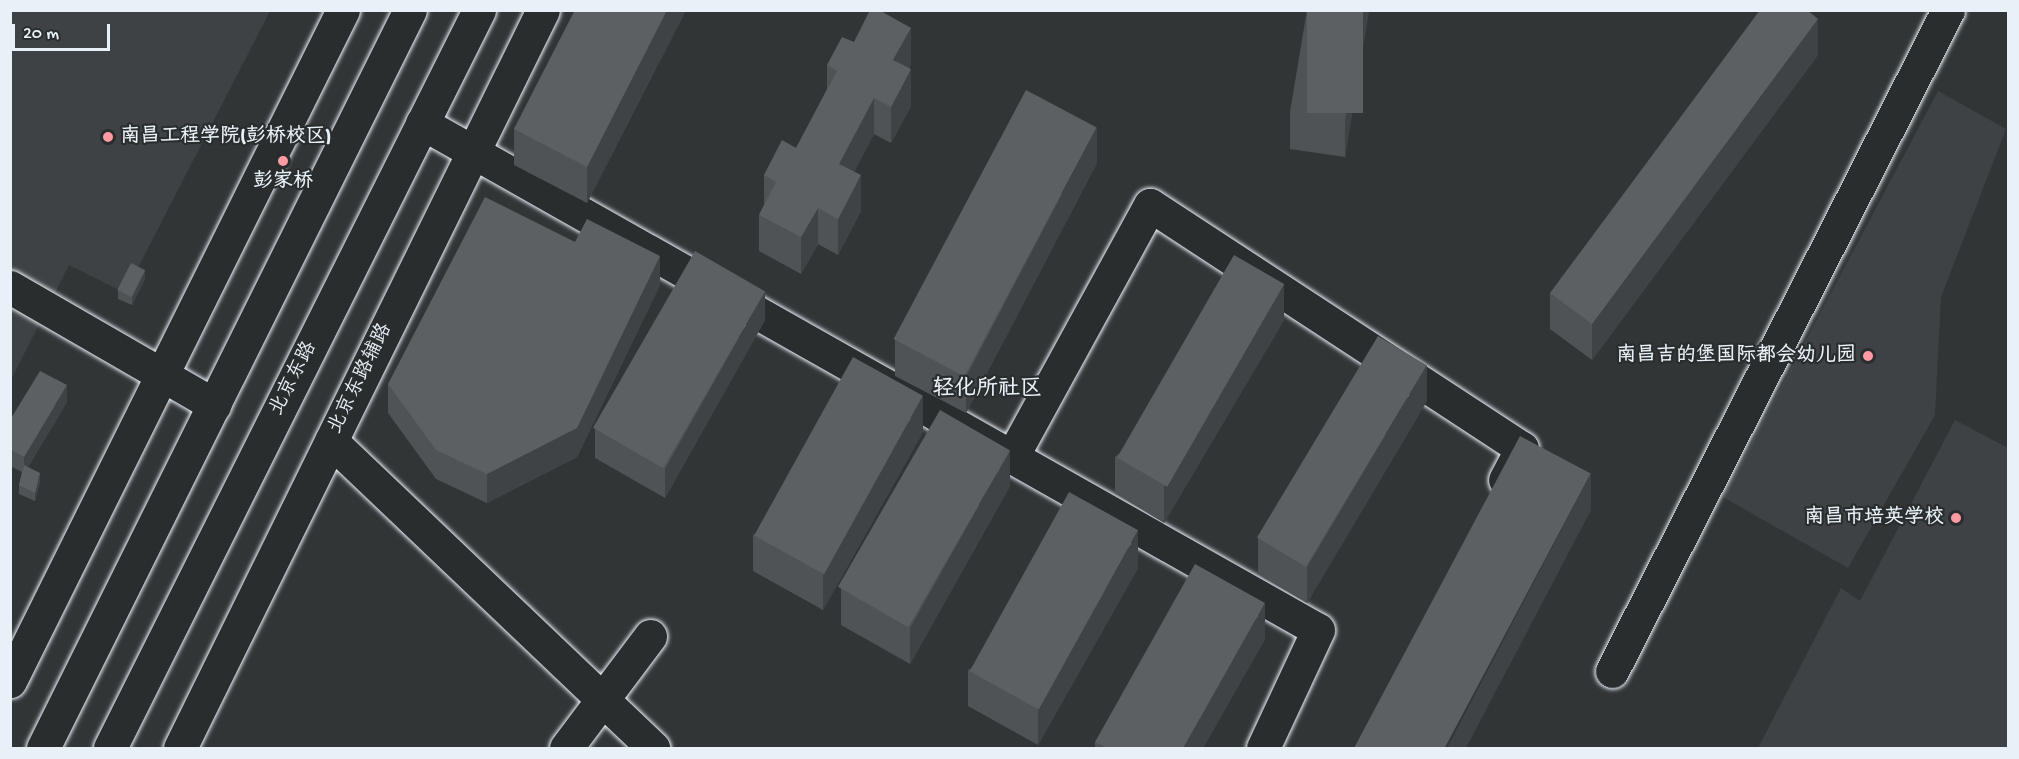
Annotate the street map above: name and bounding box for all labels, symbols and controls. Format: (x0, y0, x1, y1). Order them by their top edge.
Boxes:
scale bar (15, 12, 112, 50)
text: 20 m (23, 24, 59, 45)
place label: 南昌工程学院(彭桥校区) (120, 125, 331, 149)
marker: 南昌工程学院(彭桥校区) (101, 130, 115, 144)
marker: 彭家桥 (276, 154, 290, 168)
place label: 彭家桥 (253, 170, 313, 194)
street label: 北京东路辅路 (324, 320, 398, 438)
street label: 北京东路 (265, 338, 323, 420)
place label: 南昌吉的堡国际都会幼儿园 (1616, 344, 1856, 368)
marker: 南昌吉的堡国际都会幼儿园 (1861, 349, 1875, 363)
district label: 轻化所社区 (932, 378, 1042, 404)
place label: 南昌市培英学校 (1804, 506, 1944, 530)
marker: 南昌市培英学校 (1949, 511, 1963, 525)

